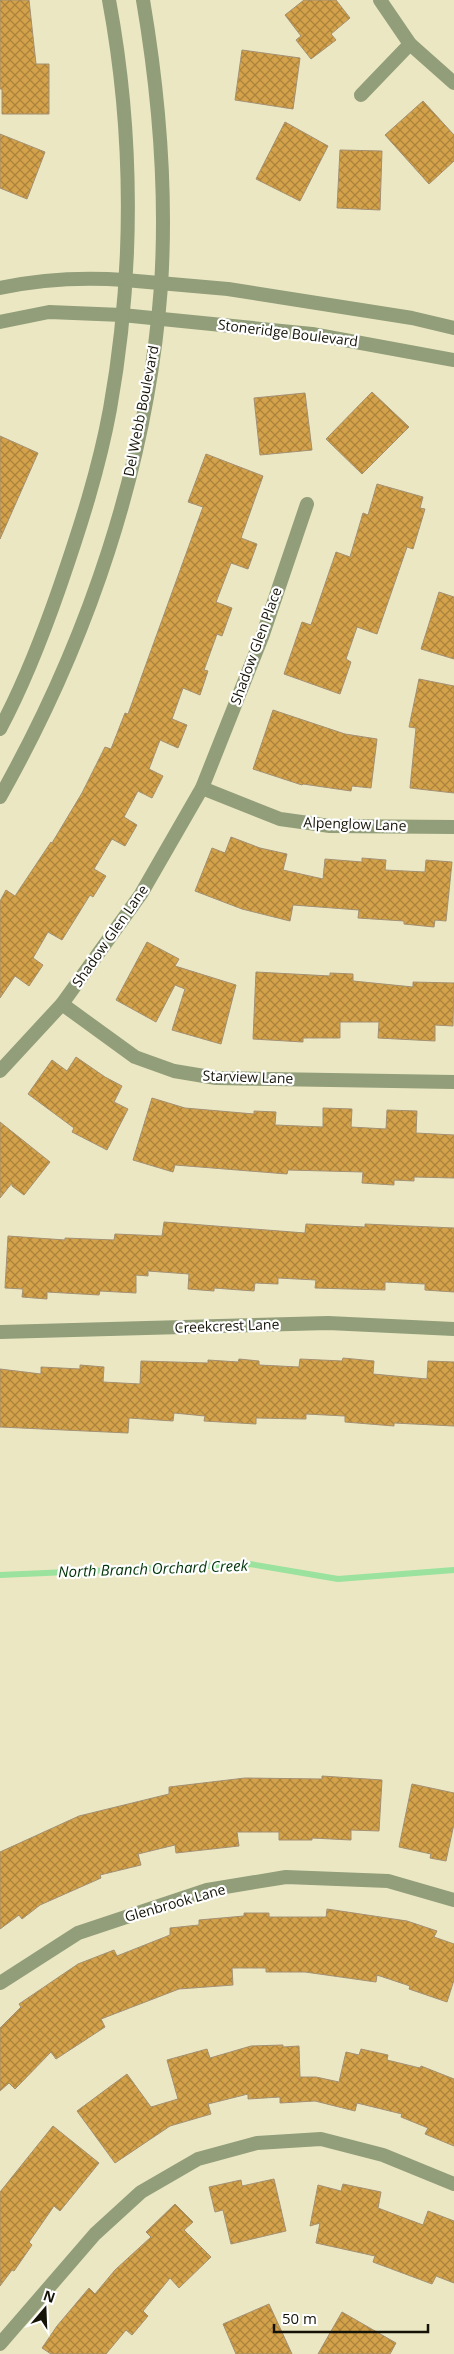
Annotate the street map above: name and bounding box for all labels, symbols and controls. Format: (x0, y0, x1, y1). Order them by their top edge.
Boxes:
street label: Stoneridge Boulevard (217, 314, 359, 351)
street label: Del Webb Boulevard (118, 344, 163, 478)
street label: Shadow Glen Place (225, 584, 286, 707)
street label: Alpenglow Lane (303, 812, 407, 835)
street label: Shadow Glen Lane (67, 881, 152, 991)
street label: Starview Lane (202, 1065, 294, 1088)
street label: Creekcrest Lane (174, 1314, 280, 1337)
water label: North Branch Orchard Creek (58, 1555, 249, 1581)
street label: Glenbrook Lane (122, 1879, 228, 1926)
north arrow (20, 2284, 70, 2334)
text: N (41, 2285, 58, 2307)
scale bar (274, 2302, 428, 2334)
text: 50 m (282, 2308, 317, 2328)

